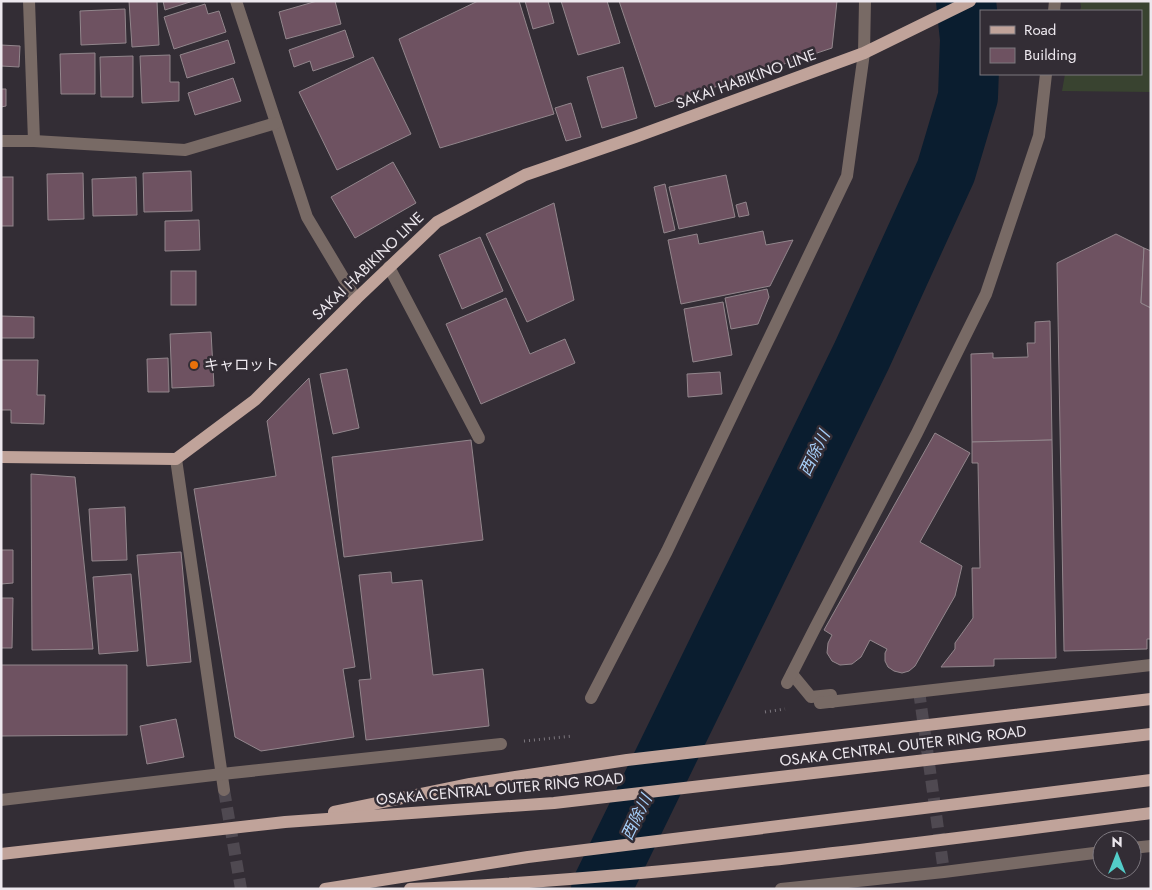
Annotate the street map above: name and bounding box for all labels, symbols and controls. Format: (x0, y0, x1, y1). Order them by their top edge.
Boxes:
legend (980, 10, 1142, 75)
text: Road (1024, 19, 1056, 41)
street label: SAKAI HABIKINO LINE (673, 43, 819, 115)
text: Building (1024, 44, 1076, 66)
street label: SAKAI HABIKINO LINE (307, 207, 429, 325)
place label: キャロット (204, 354, 279, 376)
marker: キャロット (188, 359, 200, 371)
water label: 西除川 (794, 425, 836, 480)
street label: OSAKA CENTRAL OUTER RING ROAD (778, 720, 1028, 772)
street label: OSAKA CENTRAL OUTER RING ROAD (375, 767, 625, 811)
water label: 西除川 (616, 789, 658, 844)
north arrow (1092, 830, 1142, 880)
text: N (1111, 832, 1123, 852)

